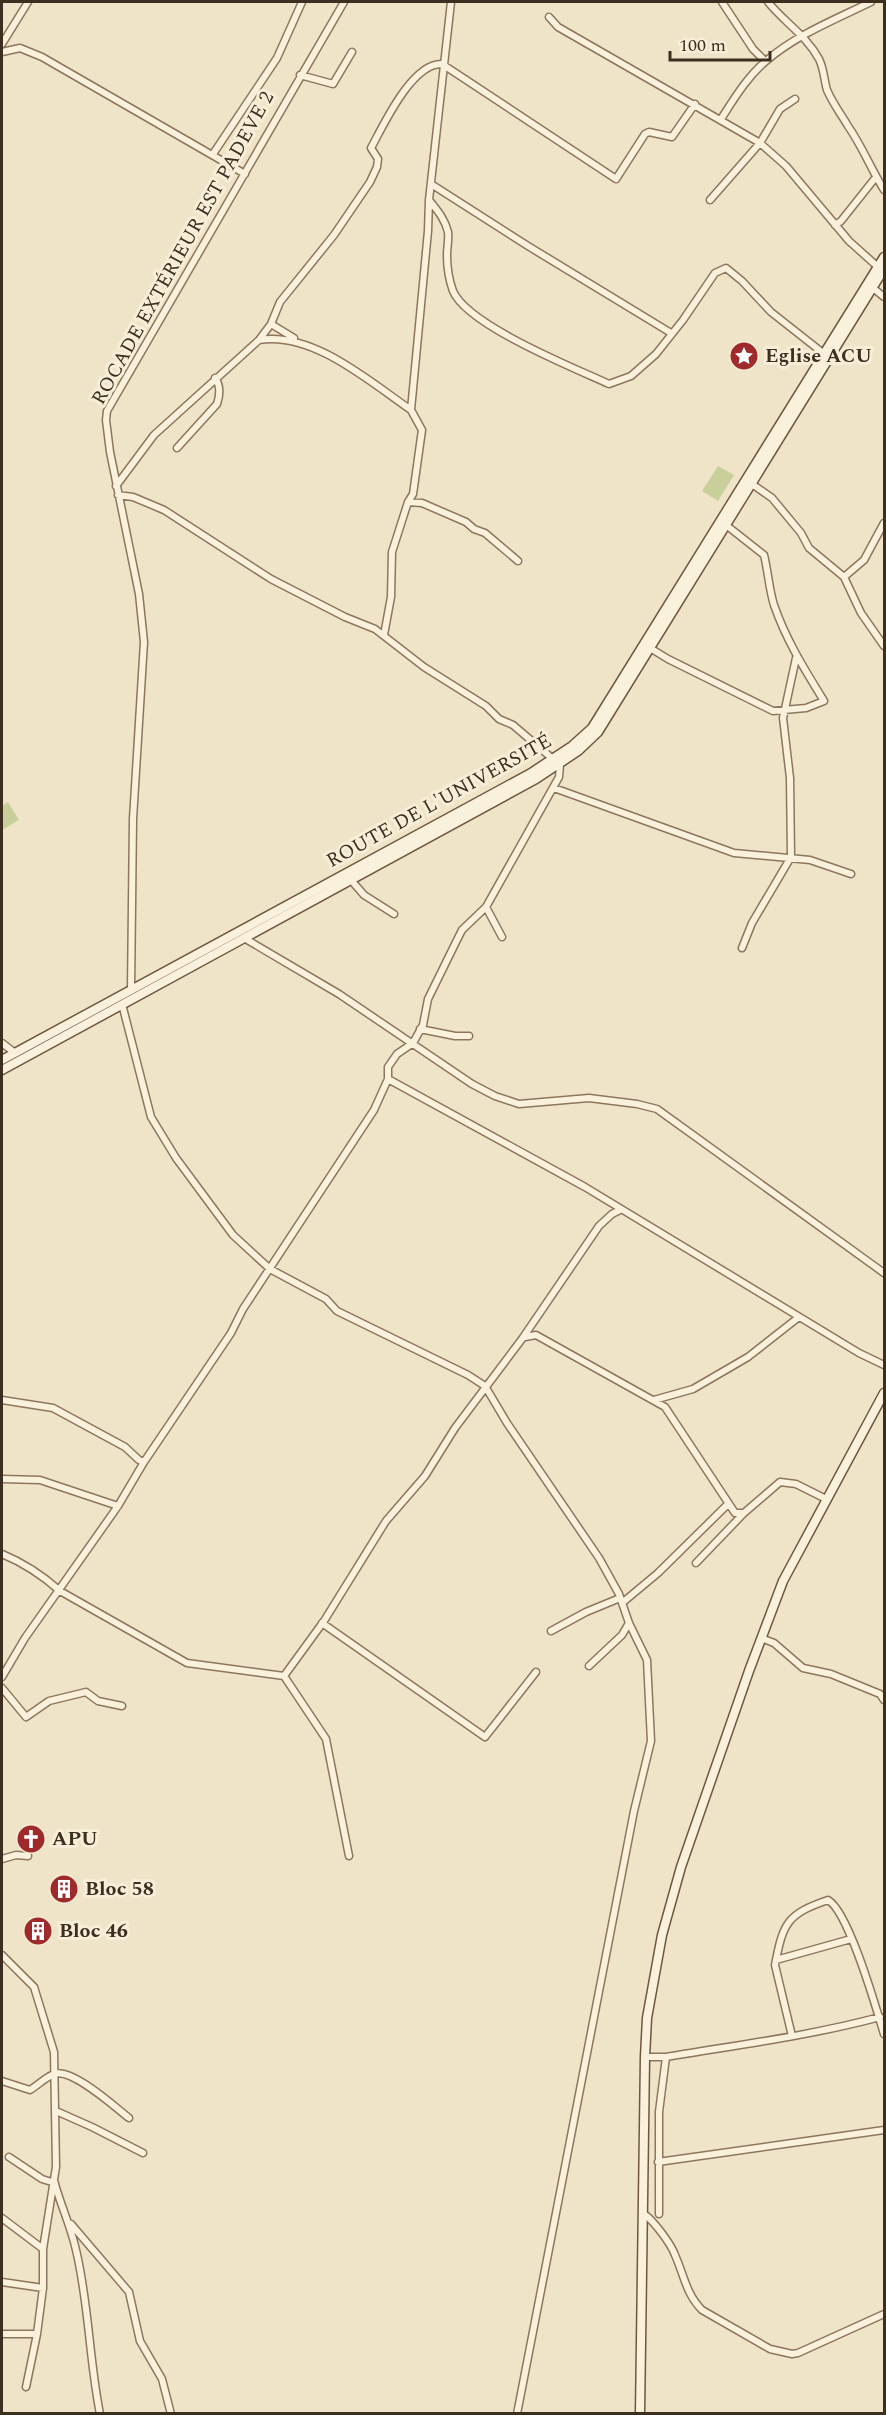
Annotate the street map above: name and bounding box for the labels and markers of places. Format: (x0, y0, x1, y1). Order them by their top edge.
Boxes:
place icon: Eglise ACU (728, 340, 760, 372)
place label: Eglise ACU (765, 341, 872, 371)
church icon: APU (15, 1823, 47, 1855)
place label: APU (52, 1824, 98, 1854)
building icon: Bloc 58 (48, 1873, 80, 1905)
place label: Bloc 58 (85, 1874, 154, 1904)
building icon: Bloc 46 (22, 1915, 54, 1947)
place label: Bloc 46 (59, 1916, 128, 1946)

